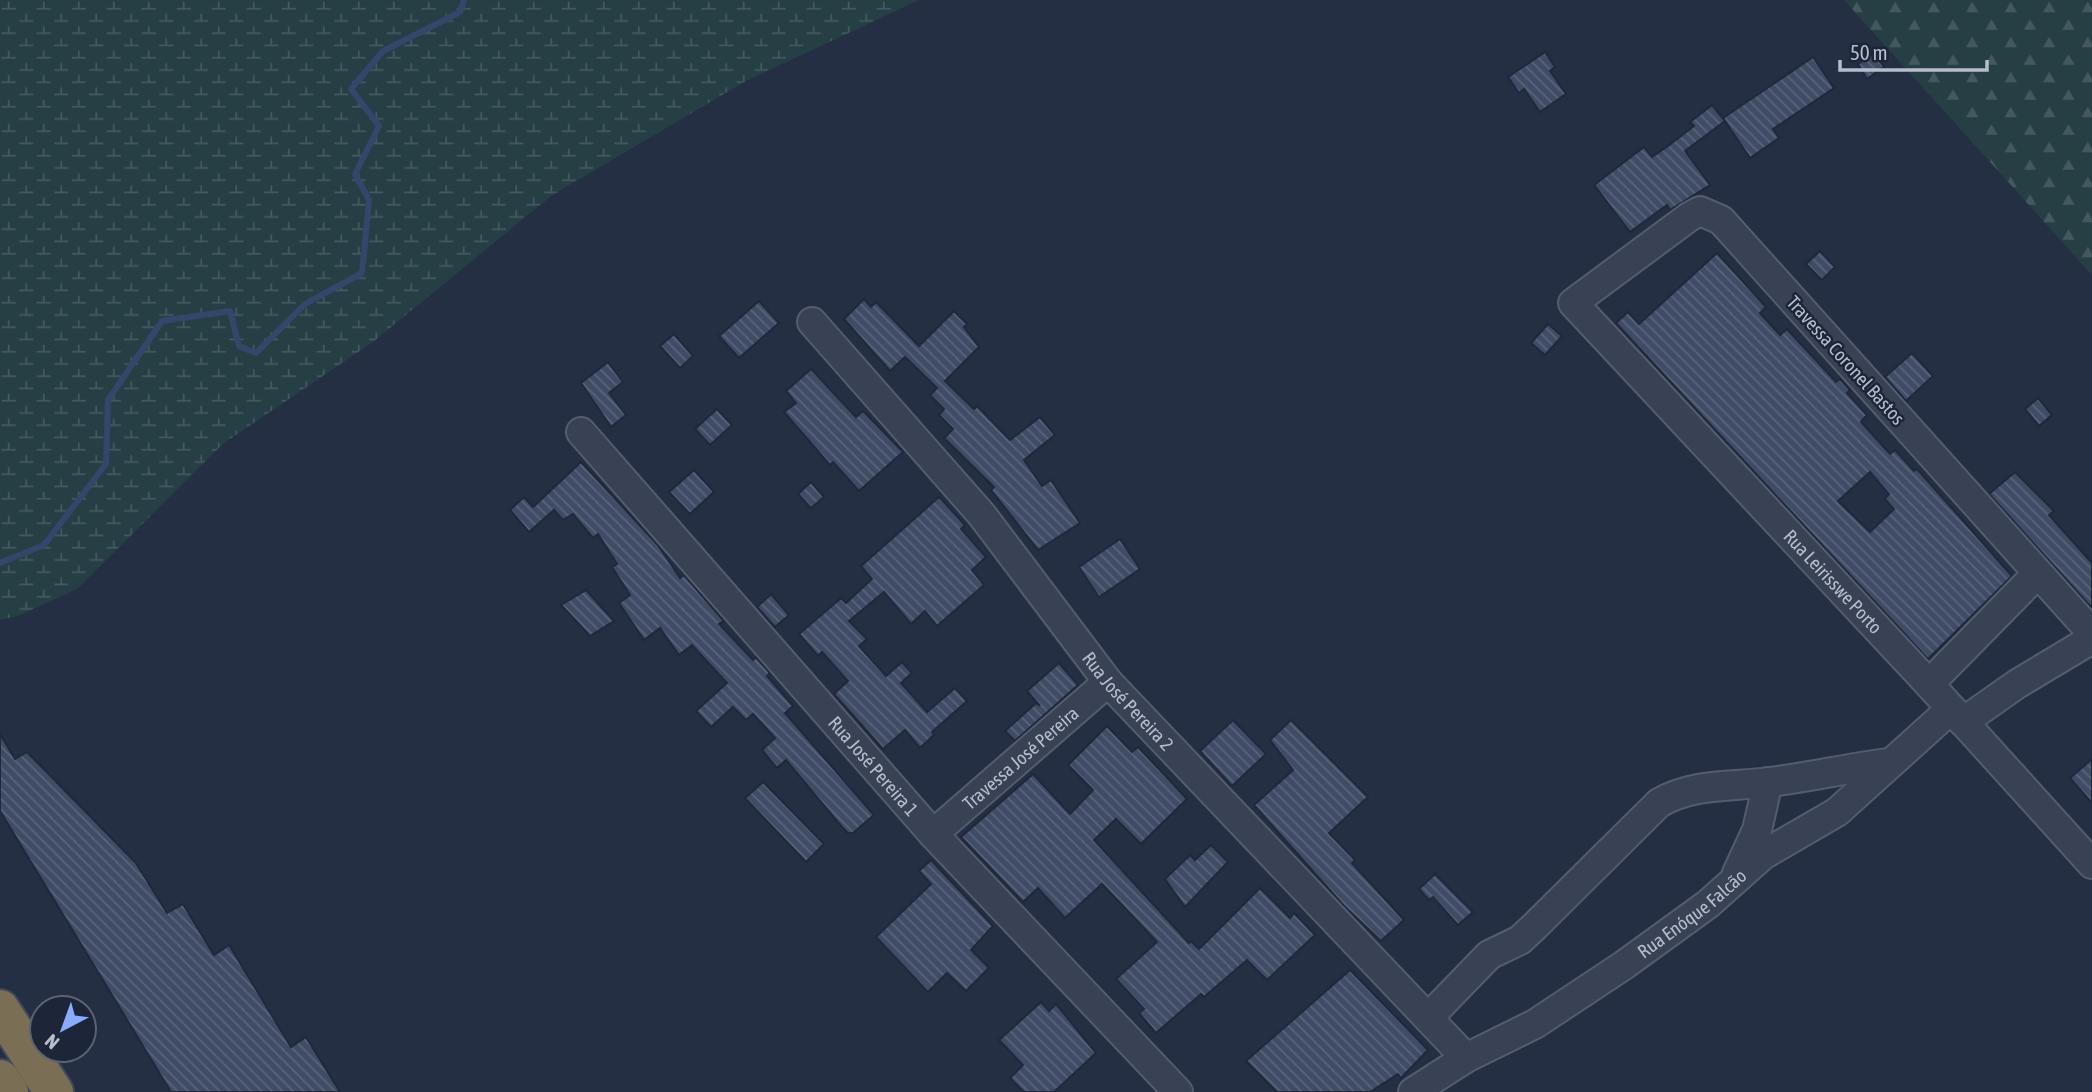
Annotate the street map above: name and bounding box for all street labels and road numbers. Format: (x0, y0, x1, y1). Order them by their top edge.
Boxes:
street label: Travessa Coronel Bastos (1783, 291, 1910, 429)
street label: Rua Leirisswe Porto (1779, 525, 1887, 638)
street label: Rua José Pereira 2 (1078, 647, 1178, 755)
street label: Travessa José Pereira (958, 702, 1083, 814)
street label: Rua José Pereira 1 (824, 712, 923, 820)
street label: Rua Enóque Falcão (1633, 864, 1751, 962)

